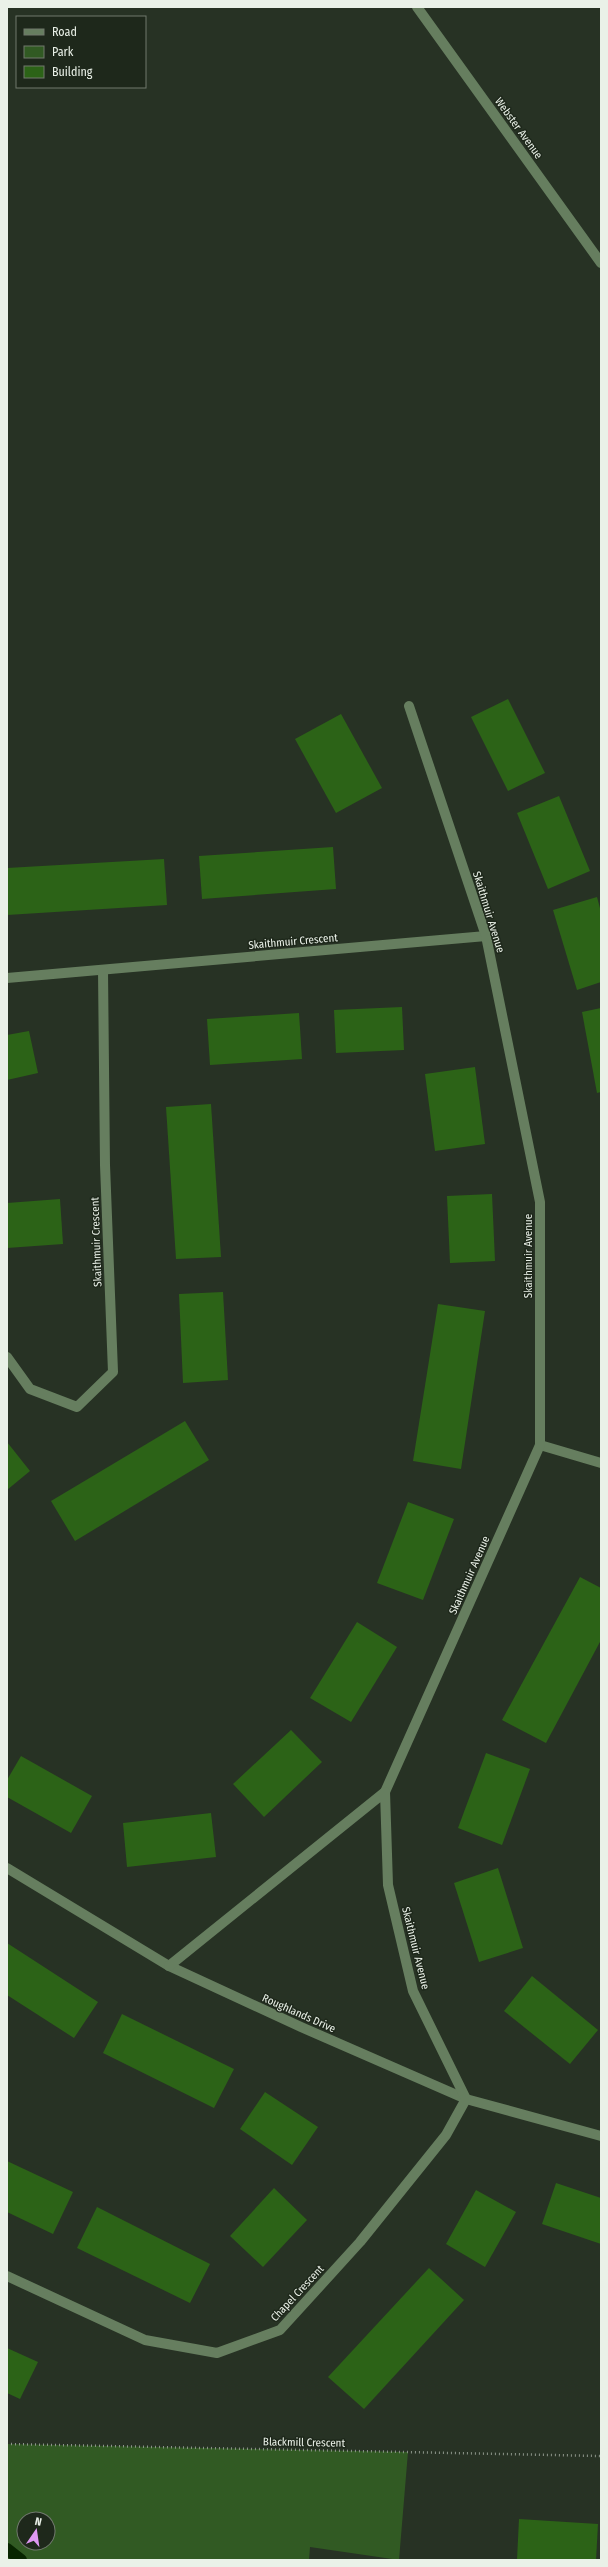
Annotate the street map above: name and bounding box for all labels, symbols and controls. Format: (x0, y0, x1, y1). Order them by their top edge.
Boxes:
legend (16, 16, 146, 88)
text: Road (52, 25, 77, 39)
text: Park (52, 45, 74, 59)
text: Building (52, 65, 93, 79)
street label: Webster Avenue (492, 95, 545, 161)
street label: Skaithmuir Avenue (470, 870, 507, 954)
street label: Skaithmuir Crescent (248, 931, 339, 952)
street label: Skaithmuir Crescent (88, 1196, 105, 1287)
street label: Skaithmuir Avenue (522, 1214, 535, 1298)
street label: Skaithmuir Avenue (446, 1534, 493, 1616)
street label: Skaithmuir Avenue (399, 1906, 432, 1991)
street label: Roughlands Drive (260, 1991, 337, 2035)
street label: Chapel Crescent (268, 2262, 327, 2324)
street label: Blackmill Crescent (263, 2435, 346, 2450)
north arrow (16, 2511, 56, 2551)
text: N (33, 2515, 43, 2529)

